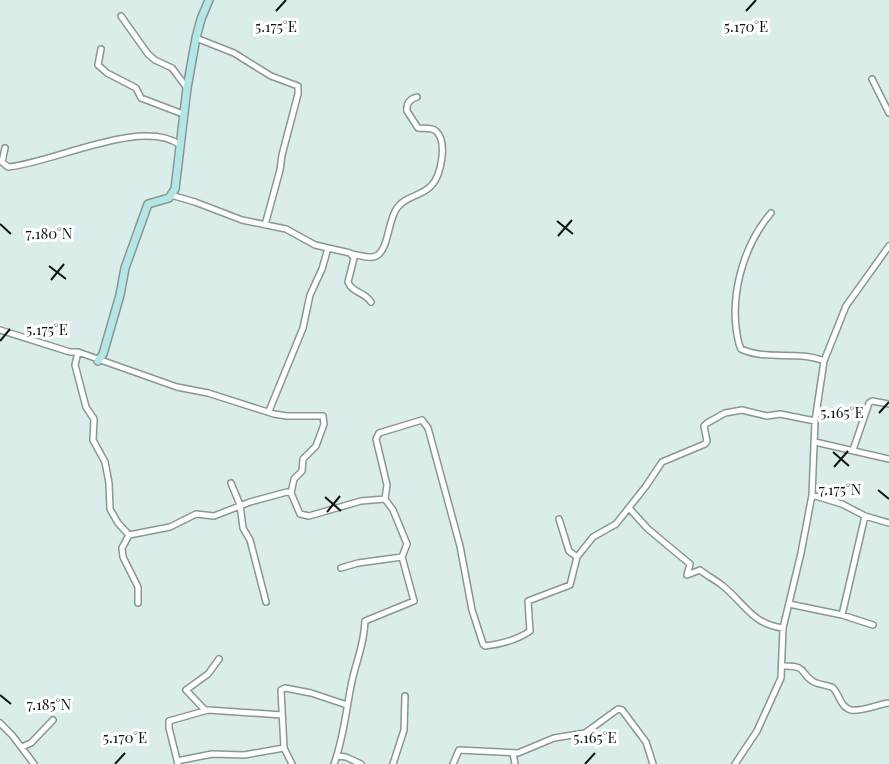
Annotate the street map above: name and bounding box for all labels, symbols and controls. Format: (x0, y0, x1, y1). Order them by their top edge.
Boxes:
text: 5.175°E (255, 16, 297, 36)
text: 5.170°E (724, 16, 768, 36)
text: 7.180°N (26, 223, 73, 243)
text: 5.175°E (26, 319, 68, 339)
text: 5.165°E (820, 402, 864, 422)
text: 7.175°N (819, 479, 862, 499)
text: 7.185°N (27, 694, 72, 714)
text: 5.170°E (103, 727, 147, 747)
text: 5.165°E (573, 727, 617, 747)

